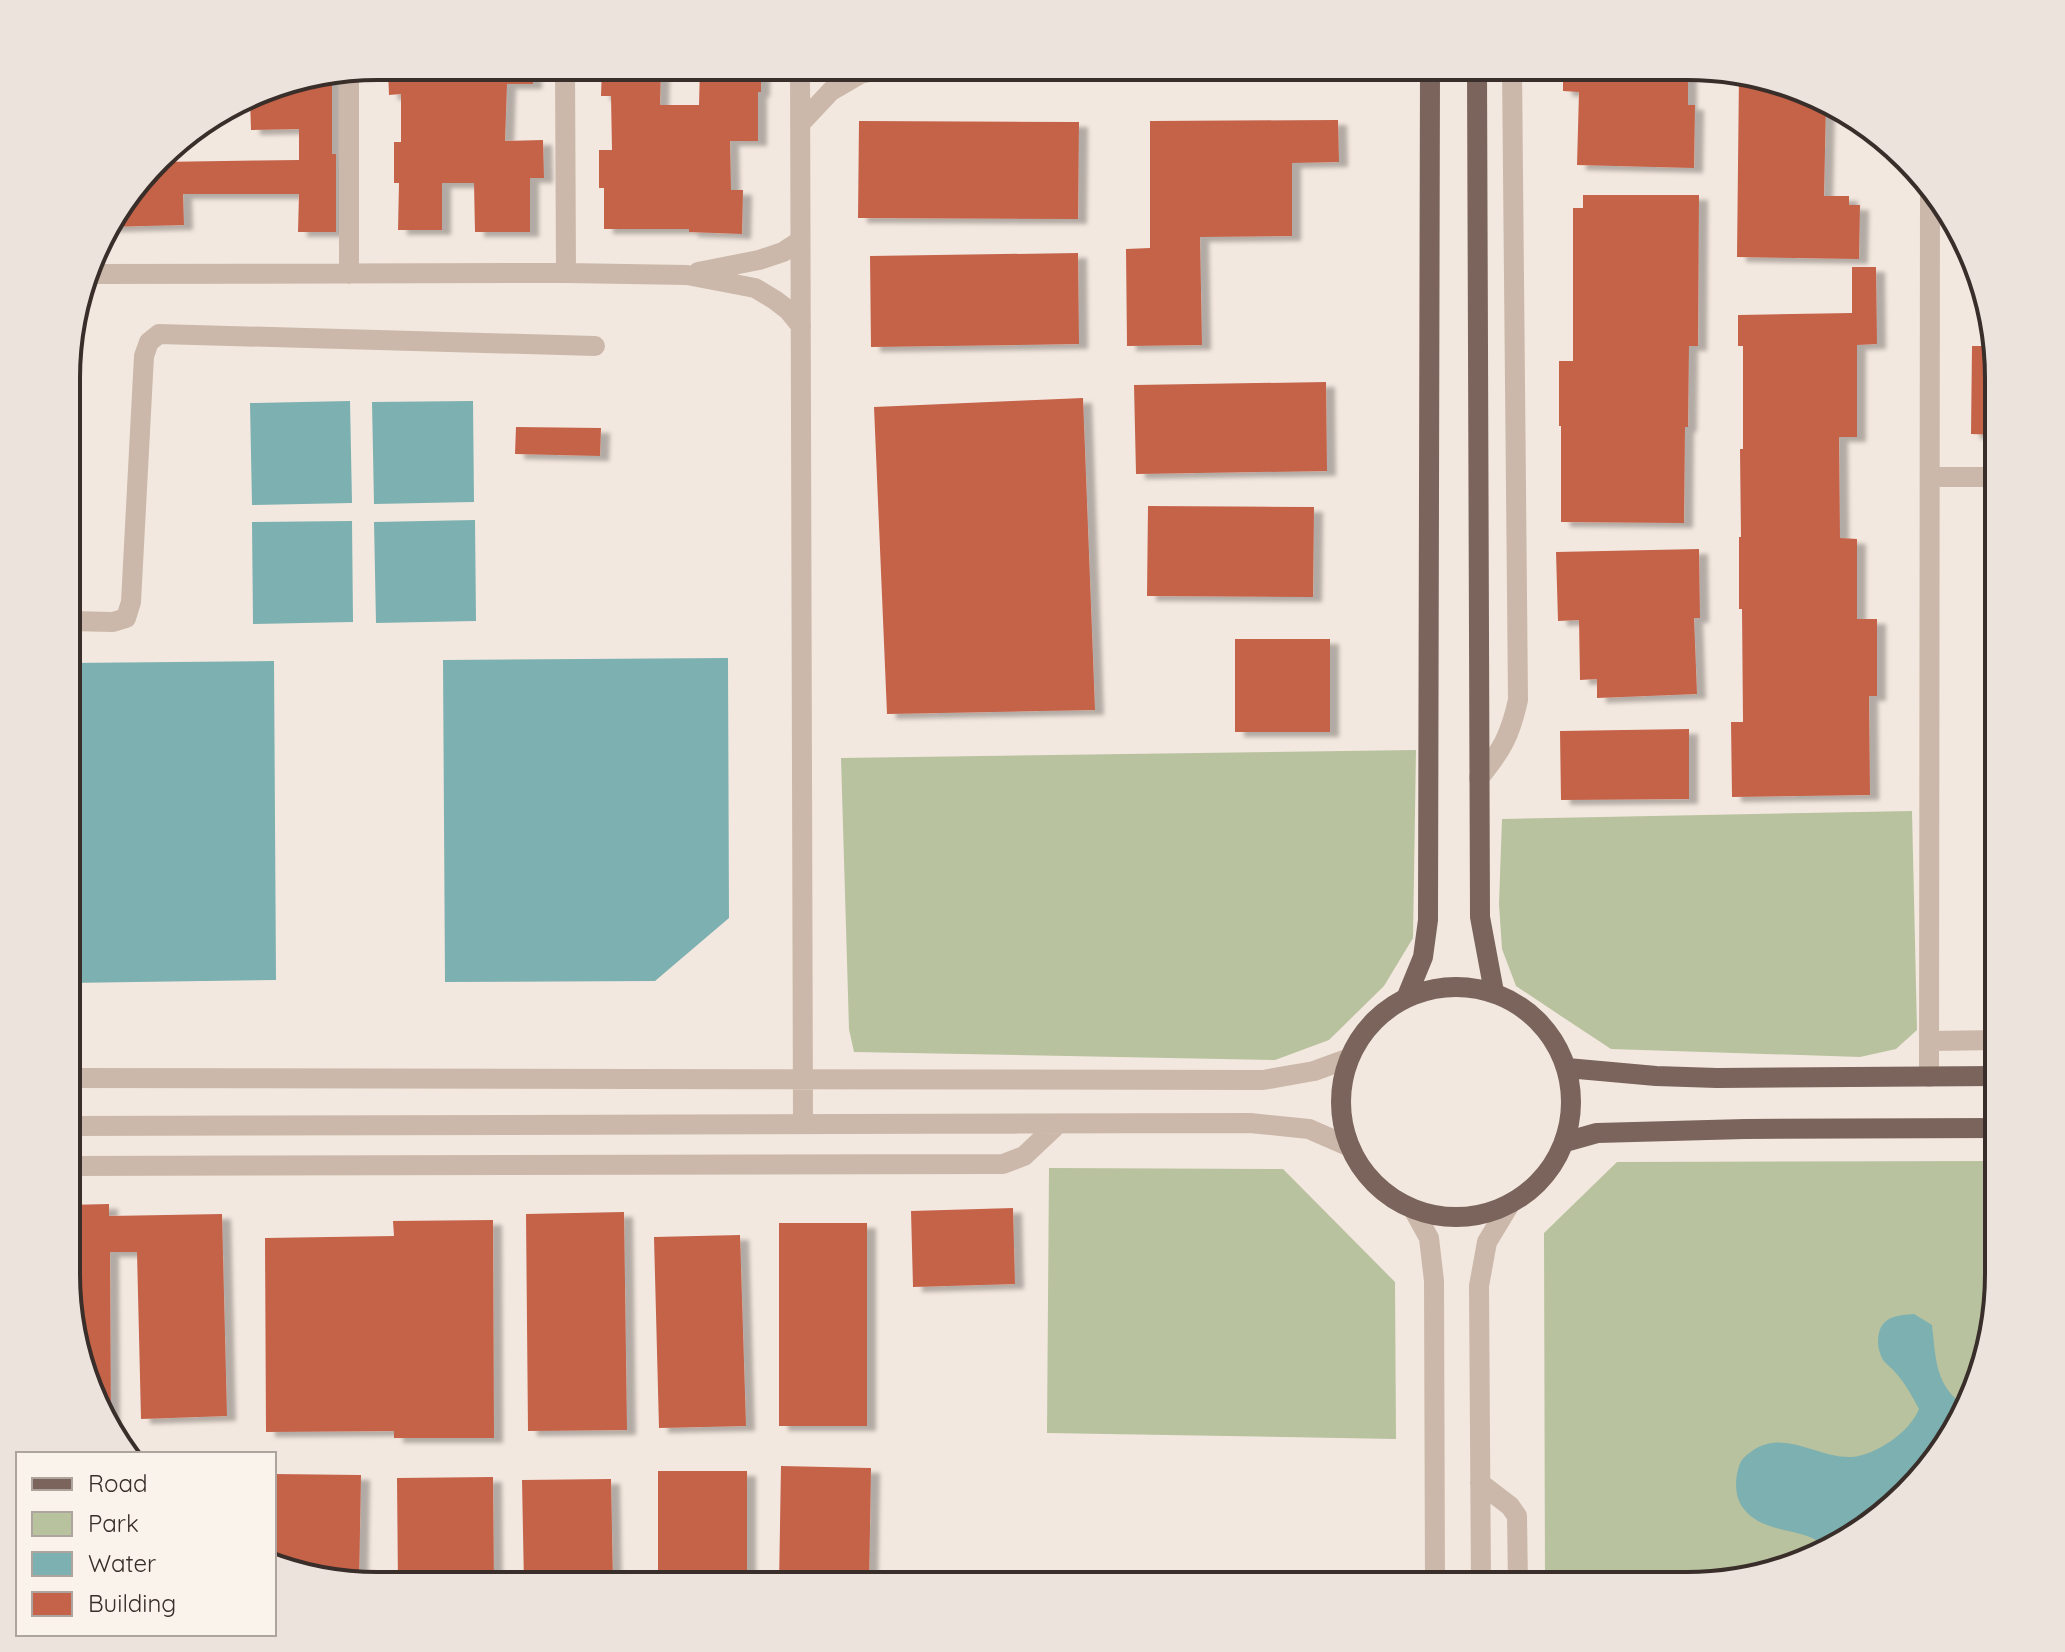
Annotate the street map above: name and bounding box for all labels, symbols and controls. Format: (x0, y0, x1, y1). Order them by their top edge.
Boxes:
legend (16, 1452, 276, 1636)
text: Road (88, 1468, 148, 1498)
text: Park (88, 1508, 139, 1538)
text: Water (88, 1548, 156, 1578)
text: Building (88, 1588, 176, 1618)

